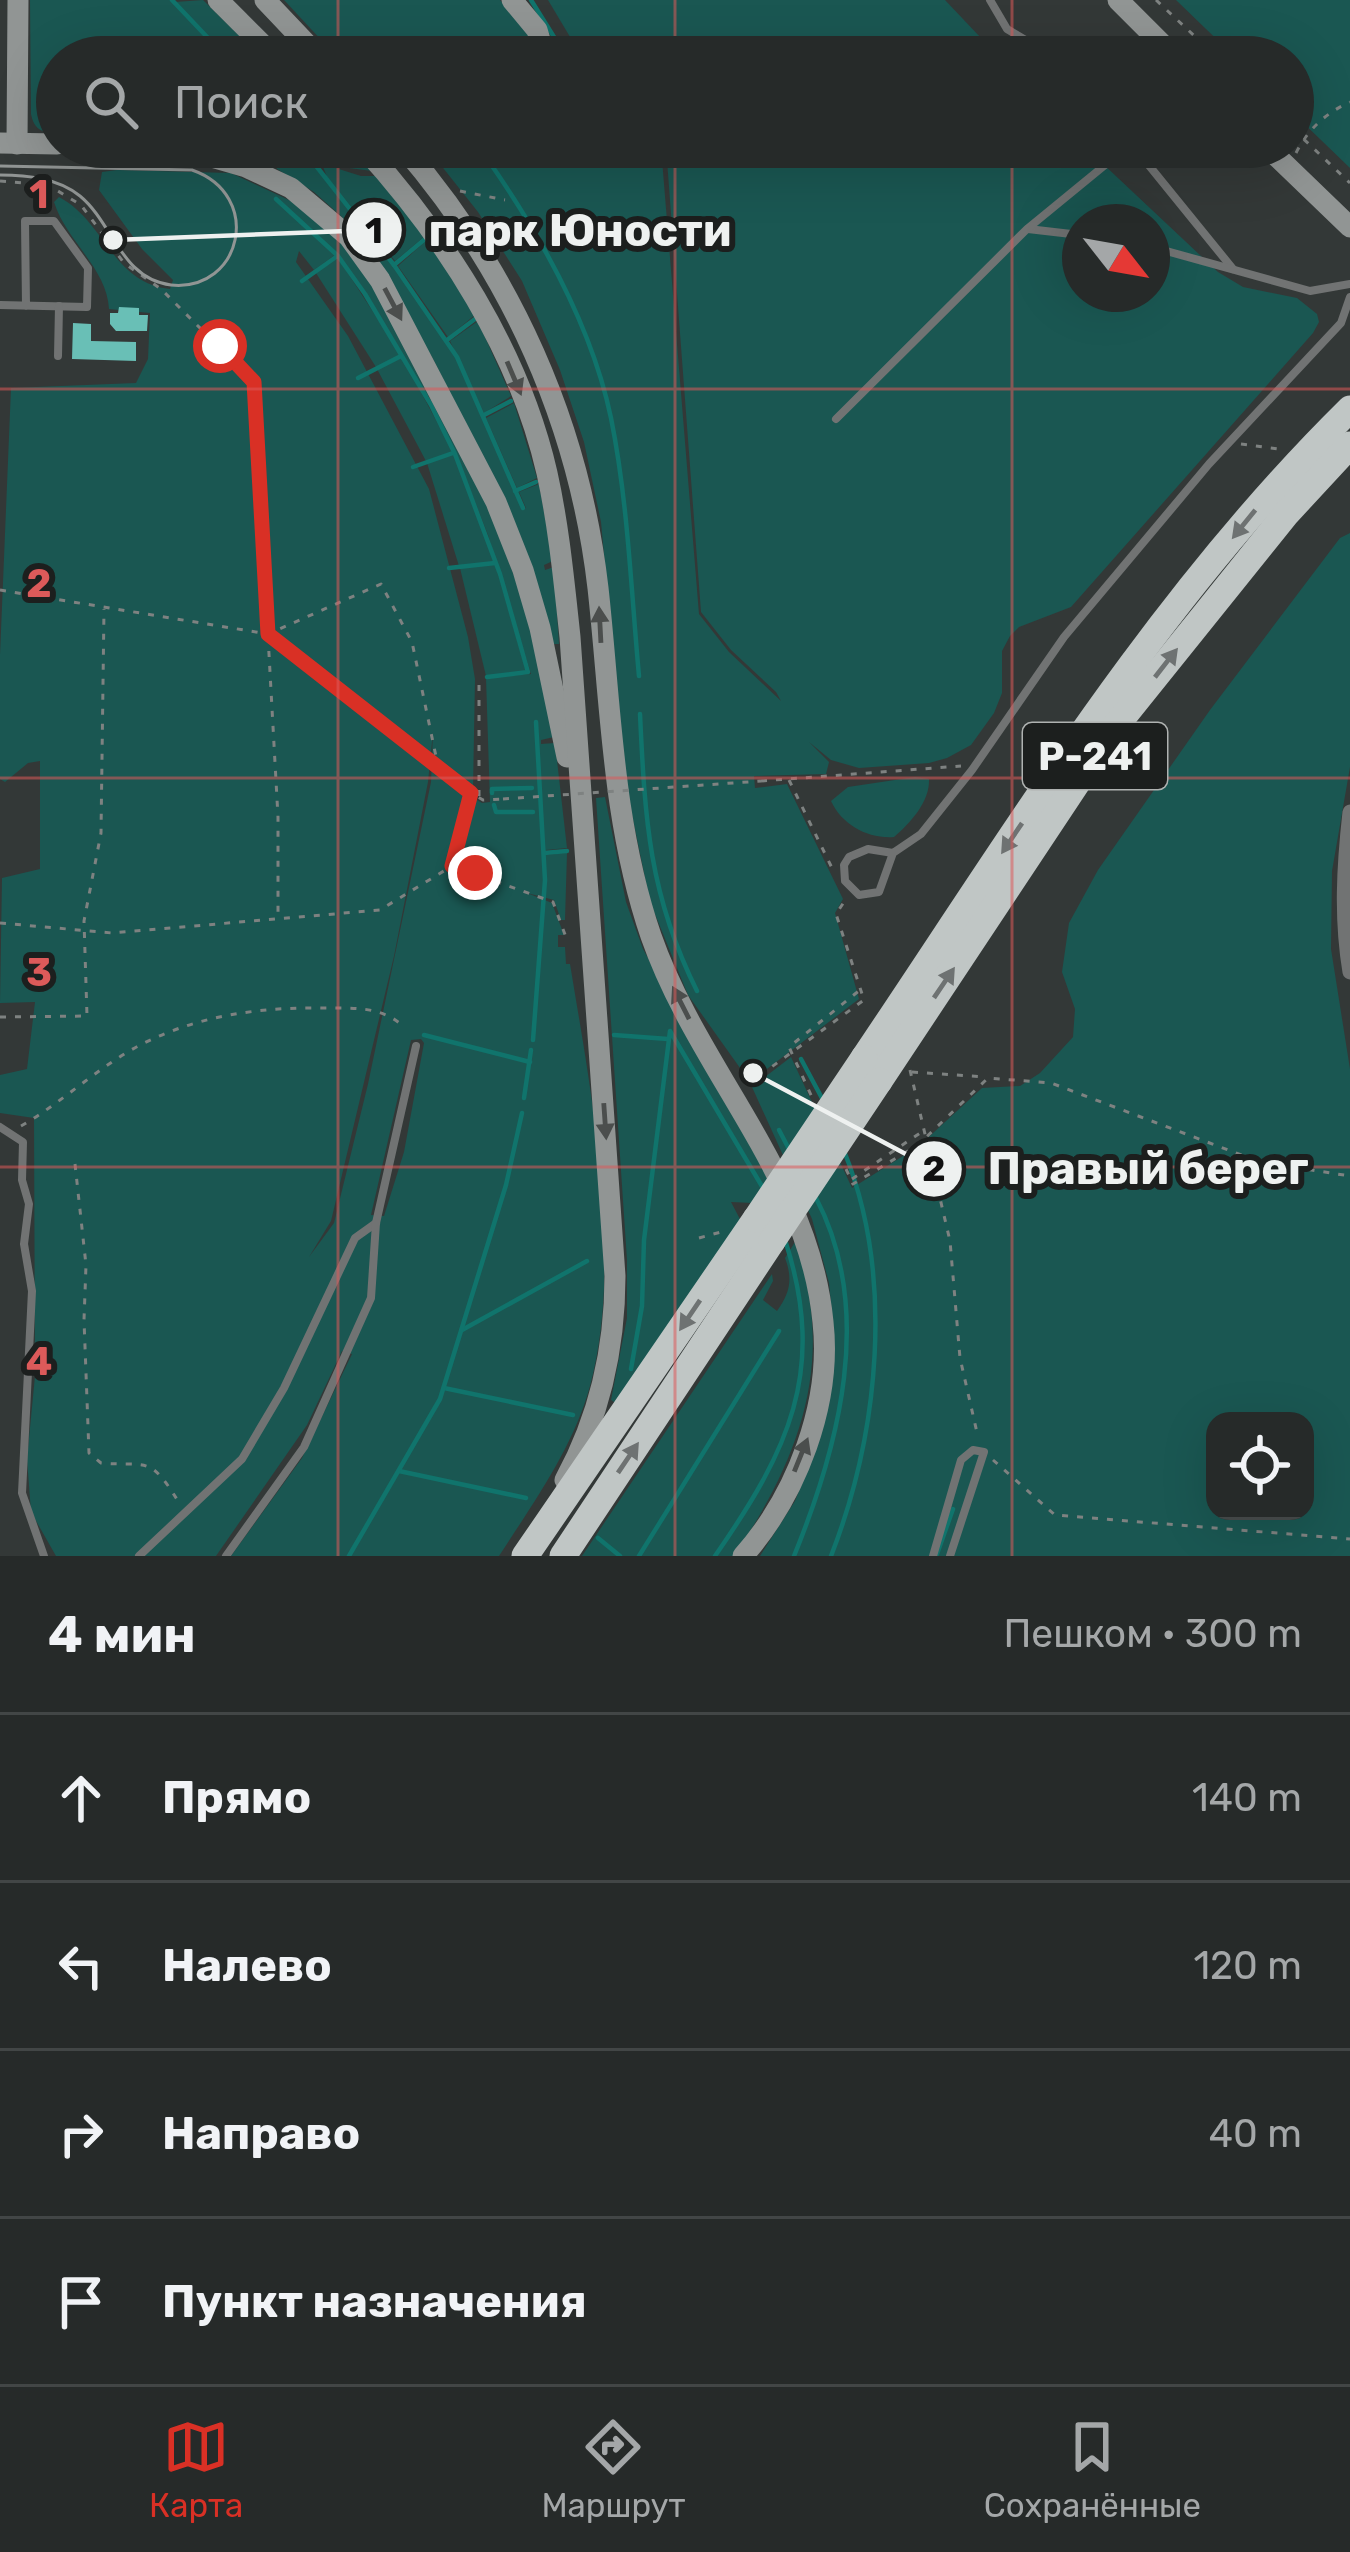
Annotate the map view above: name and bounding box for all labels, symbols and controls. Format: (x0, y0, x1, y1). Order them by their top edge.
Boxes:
search box (36, 36, 1314, 168)
icon: search (78, 69, 144, 135)
text: Поиск (174, 76, 308, 129)
text: 1 (29, 172, 49, 218)
callout: парк Юности (344, 190, 755, 271)
text: парк Юности (429, 204, 731, 257)
north arrow (1062, 204, 1170, 312)
text: 1 (365, 209, 383, 252)
one-way arrow (382, 287, 403, 322)
route start (193, 319, 247, 373)
one-way arrow (505, 361, 525, 396)
one-way arrow (1231, 509, 1257, 539)
text: 2 (26, 561, 52, 607)
one-way arrow (590, 605, 609, 643)
one-way arrow (1153, 647, 1178, 678)
road number: Р-241 (1023, 723, 1167, 789)
one-way arrow (1002, 821, 1024, 854)
route end (448, 846, 502, 900)
text: 3 (26, 950, 52, 996)
one-way arrow (932, 967, 954, 1000)
one-way arrow (671, 986, 692, 1021)
one-way arrow (596, 1103, 615, 1140)
callout: Правый берег (904, 1128, 1333, 1209)
text: Правый берег (987, 1142, 1309, 1195)
text: 2 (922, 1147, 946, 1190)
one-way arrow (679, 1299, 702, 1331)
text: 4 (26, 1339, 52, 1385)
map controls (1206, 1412, 1314, 1520)
button: locate (1206, 1412, 1314, 1520)
one-way arrow (792, 1437, 811, 1473)
one-way arrow (616, 1442, 638, 1475)
text: 4 мин (48, 1604, 196, 1665)
text: Пешком · 300 m (1003, 1611, 1302, 1657)
icon: ahead (48, 1765, 114, 1831)
text: Прямо (162, 1771, 311, 1824)
text: 140 m (1192, 1775, 1302, 1821)
icon: left (48, 1933, 114, 1999)
text: Налево (162, 1939, 332, 1992)
text: 120 m (1193, 1943, 1302, 1989)
icon: right (48, 2101, 114, 2167)
text: Направо (162, 2107, 360, 2160)
text: 40 m (1209, 2111, 1302, 2157)
icon: arrive (48, 2269, 114, 2335)
text: Пункт назначения (162, 2275, 587, 2328)
tab: Карта (149, 2414, 243, 2525)
tab: Маршрут (541, 2414, 685, 2525)
tab: Сохранённые (984, 2414, 1201, 2525)

